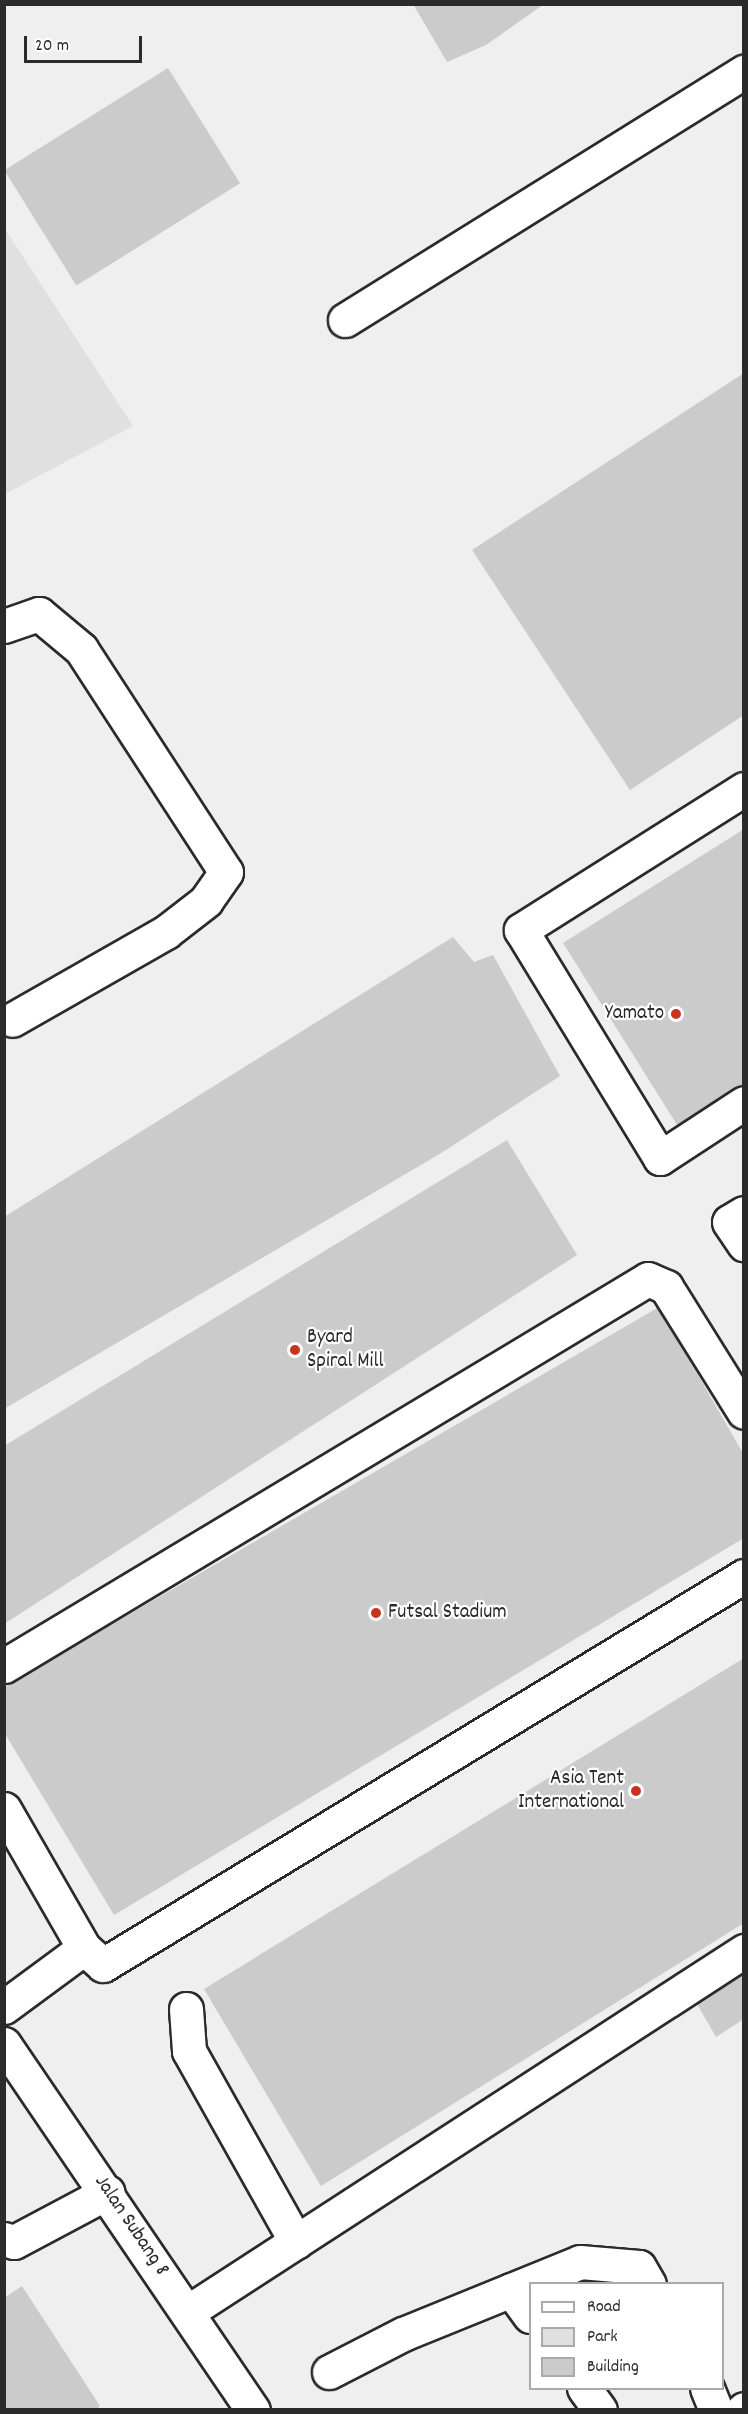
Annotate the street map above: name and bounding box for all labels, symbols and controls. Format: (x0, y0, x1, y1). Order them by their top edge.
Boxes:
scale bar (27, 24, 146, 62)
text: 20 m (35, 34, 69, 59)
place label: Yamato (605, 1001, 664, 1027)
marker: Yamato (669, 1007, 683, 1021)
place label: Byard Spiral Mill (307, 1325, 383, 1375)
marker: Byard Spiral Mill (288, 1343, 302, 1357)
place label: Futsal Stadium (388, 1600, 507, 1626)
marker: Futsal Stadium (369, 1606, 383, 1620)
place label: Asia Tent International (518, 1766, 624, 1816)
marker: Asia Tent International (629, 1784, 643, 1798)
street label: Jalan Subang 8 (88, 2171, 174, 2281)
legend (529, 2282, 724, 2390)
text: Road (587, 2295, 621, 2320)
text: Park (587, 2325, 618, 2350)
text: Building (587, 2355, 639, 2380)

